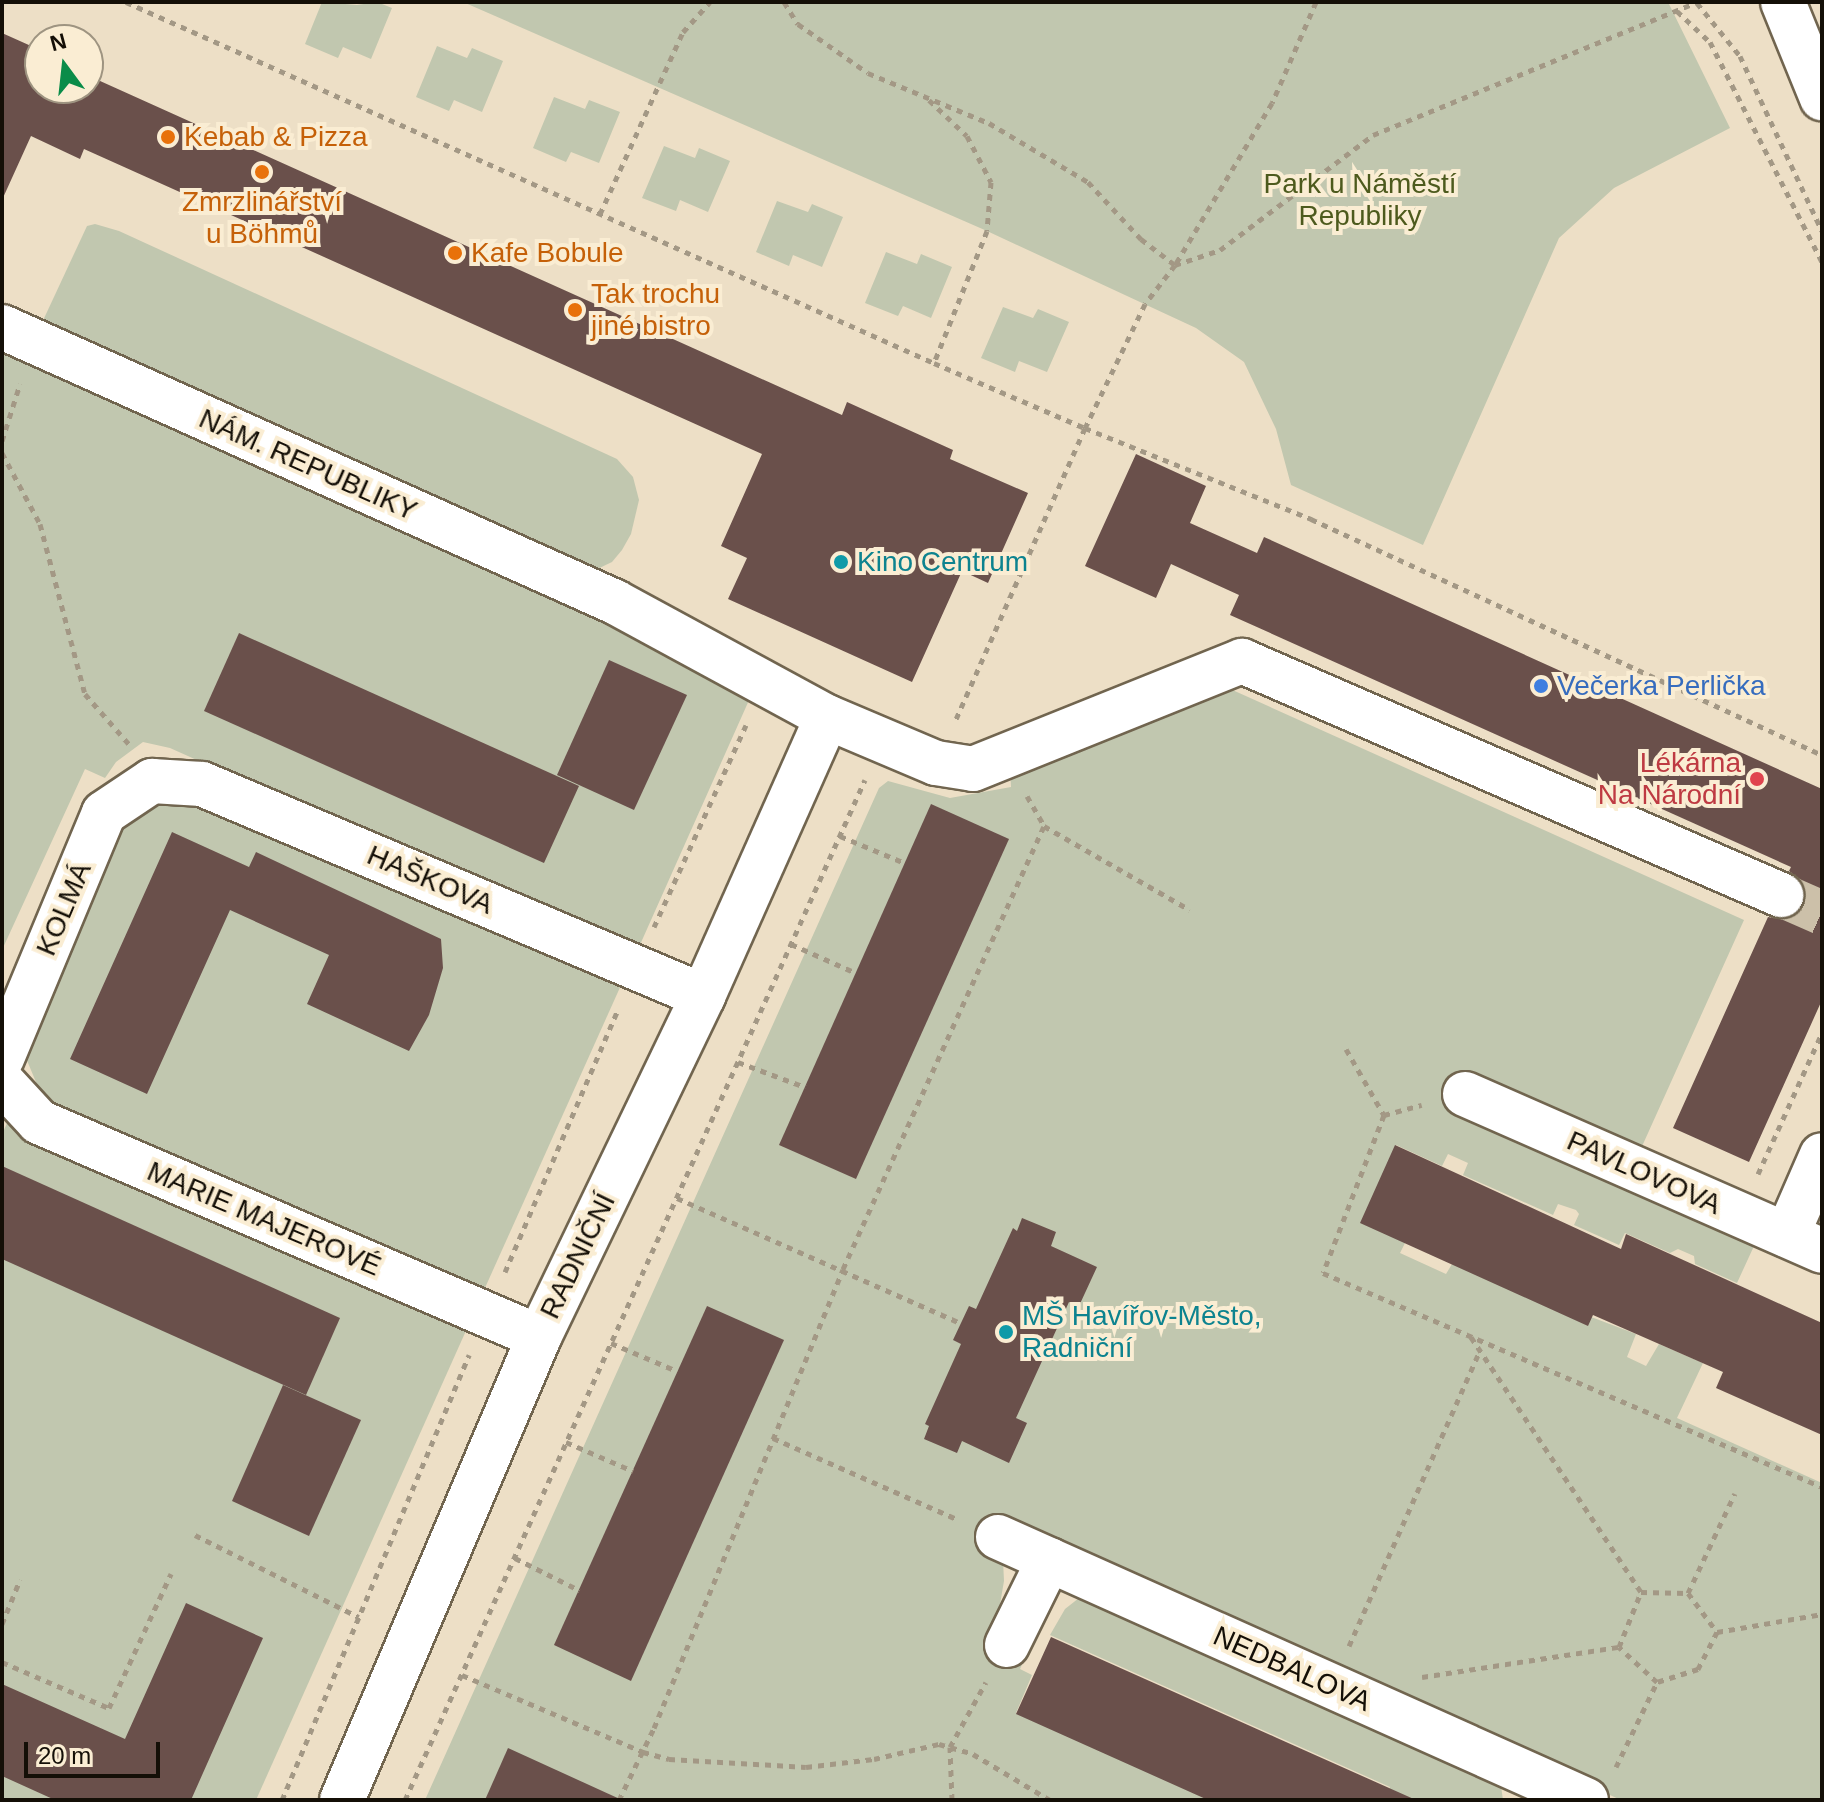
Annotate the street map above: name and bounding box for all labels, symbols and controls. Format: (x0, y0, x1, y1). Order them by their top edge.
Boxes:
north arrow (24, 24, 104, 104)
text: N (47, 28, 69, 56)
place label: Kebab & Pizza (184, 120, 368, 154)
marker: Kebab & Pizza (159, 128, 177, 146)
marker: Zmrzlinářství u Böhmů (253, 163, 271, 181)
park label: Park u Náměstí Republiky (1264, 167, 1456, 233)
place label: Zmrzlinářství u Böhmů (182, 185, 342, 251)
place label: Kafe Bobule (471, 236, 624, 270)
marker: Kafe Bobule (446, 244, 464, 262)
place label: Tak trochu jiné bistro (591, 277, 720, 343)
marker: Tak trochu jiné bistro (566, 301, 584, 319)
street label: NÁM. REPUBLIKY (194, 402, 422, 528)
place label: Kino Centrum (857, 545, 1028, 579)
marker: Kino Centrum (832, 553, 850, 571)
place label: Večerka Perlička (1557, 669, 1766, 703)
marker: Večerka Perlička (1532, 677, 1550, 695)
place label: Lékárna Na Národní (1598, 746, 1741, 812)
marker: Lékárna Na Národní (1748, 770, 1766, 788)
street label: HAŠKOVA (362, 838, 498, 922)
street label: KOLMÁ (29, 857, 99, 961)
street label: PAVLOVOVA (1562, 1124, 1726, 1222)
street label: MARIE MAJEROVÉ (142, 1155, 386, 1283)
street label: RADNIČNÍ (533, 1188, 623, 1324)
place label: MŠ Havířov-Město, Radniční (1022, 1299, 1262, 1365)
marker: MŠ Havířov-Město, Radniční (997, 1323, 1015, 1341)
street label: NEDBALOVA (1208, 1619, 1376, 1719)
scale bar (28, 1726, 164, 1776)
text: 20 m (38, 1742, 91, 1769)

